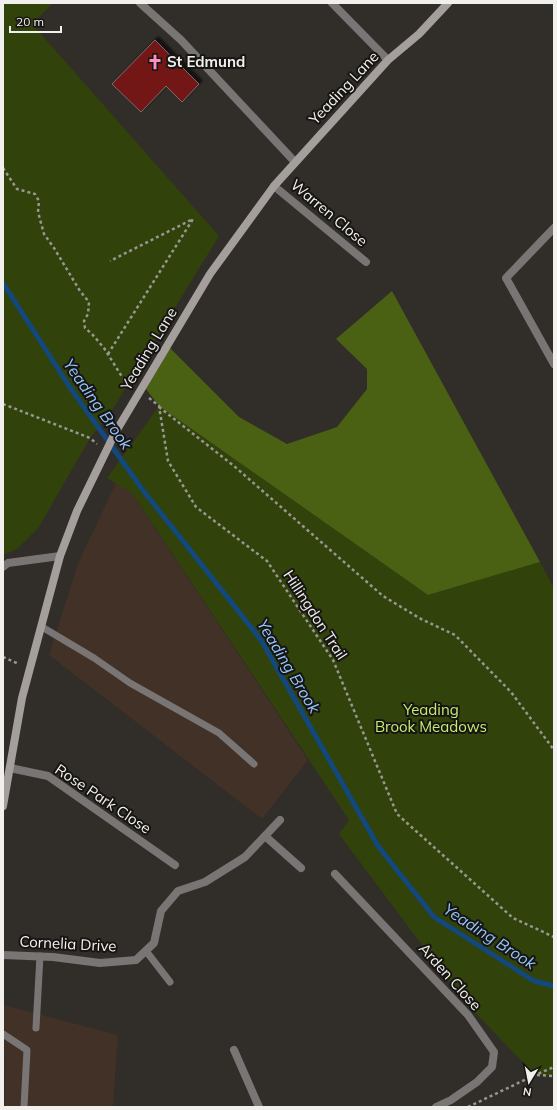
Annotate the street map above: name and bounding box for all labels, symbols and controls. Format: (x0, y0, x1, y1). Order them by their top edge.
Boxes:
scale bar (10, 8, 61, 34)
text: 20 m (16, 14, 44, 29)
street label: Yeading Lane (304, 47, 382, 129)
place label: St Edmund (167, 52, 245, 71)
church icon: St Edmund (146, 53, 164, 71)
street label: Warren Close (287, 175, 372, 250)
street label: Yeading Lane (116, 304, 181, 395)
water label: Yeading Brook (59, 355, 137, 454)
street label: Hillingdon Trail (279, 566, 352, 663)
water label: Yeading Brook (253, 615, 325, 717)
park label: Yeading Brook Meadows (375, 700, 487, 736)
street label: Rose Park Close (52, 759, 155, 838)
water label: Yeading Brook (440, 899, 541, 974)
street label: Cornelia Drive (19, 931, 117, 956)
street label: Arden Close (415, 939, 486, 1014)
north arrow (509, 1062, 549, 1102)
text: N (522, 1084, 533, 1099)

